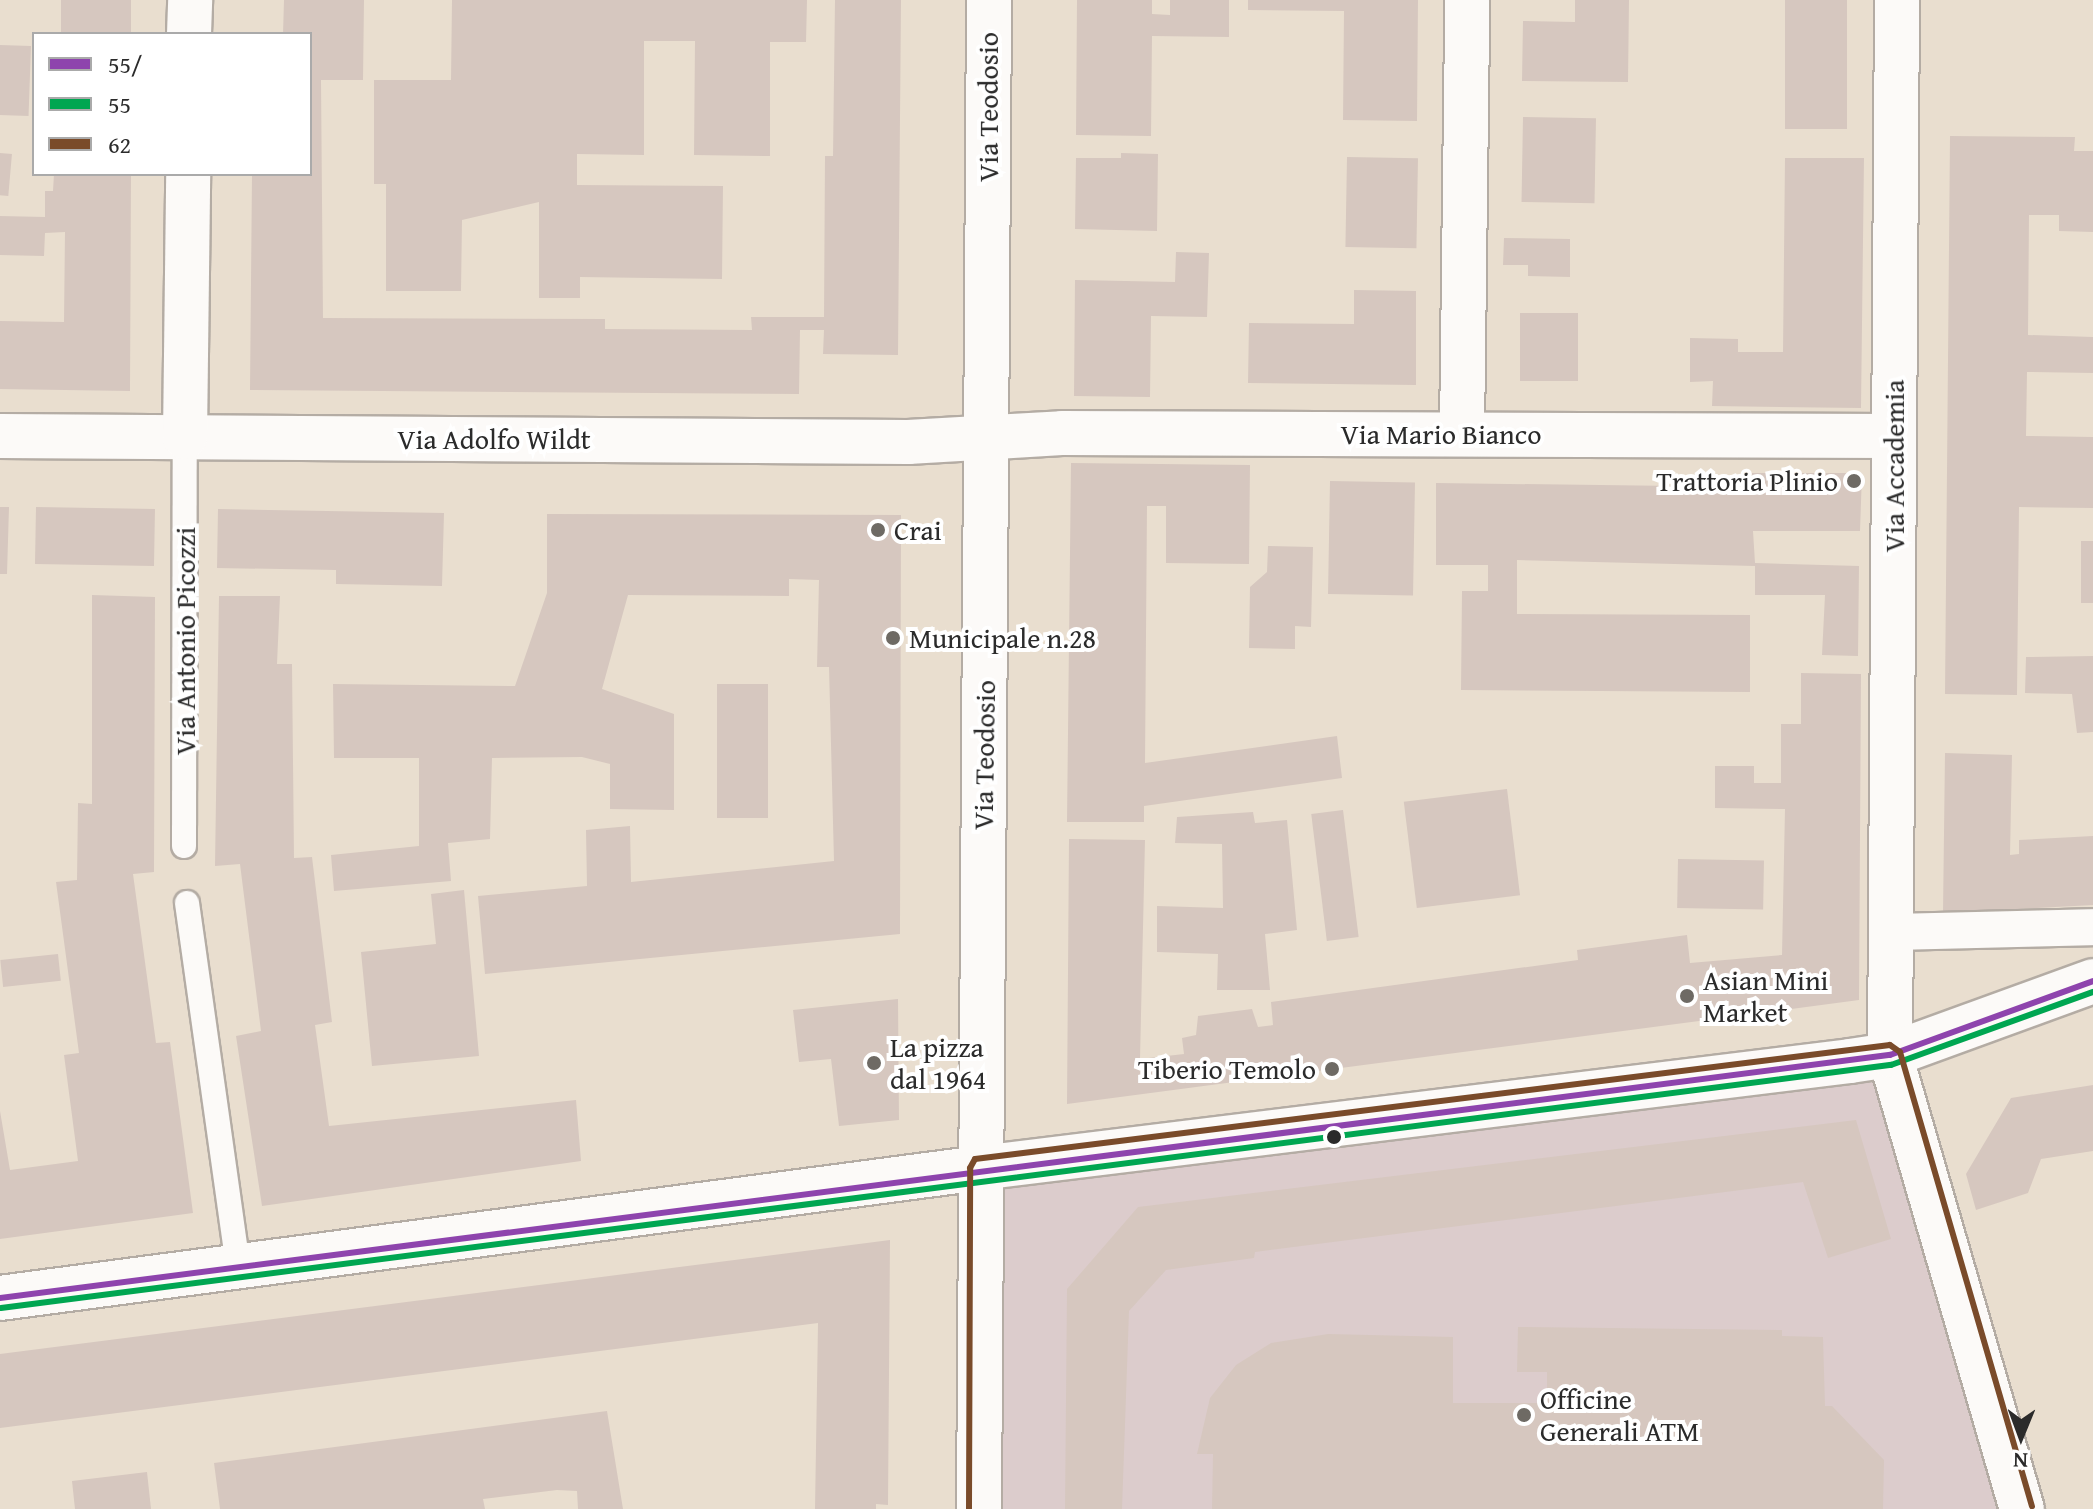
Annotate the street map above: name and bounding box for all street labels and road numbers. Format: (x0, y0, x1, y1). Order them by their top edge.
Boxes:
street label: Via Teodosio (971, 32, 1005, 182)
street label: Via Accademia (1877, 380, 1911, 552)
street label: Via Mario Bianco (1340, 417, 1542, 451)
street label: Via Adolfo Wildt (397, 422, 591, 456)
street label: Via Antonio Picozzi (168, 527, 202, 755)
street label: Via Teodosio (966, 680, 1002, 830)

